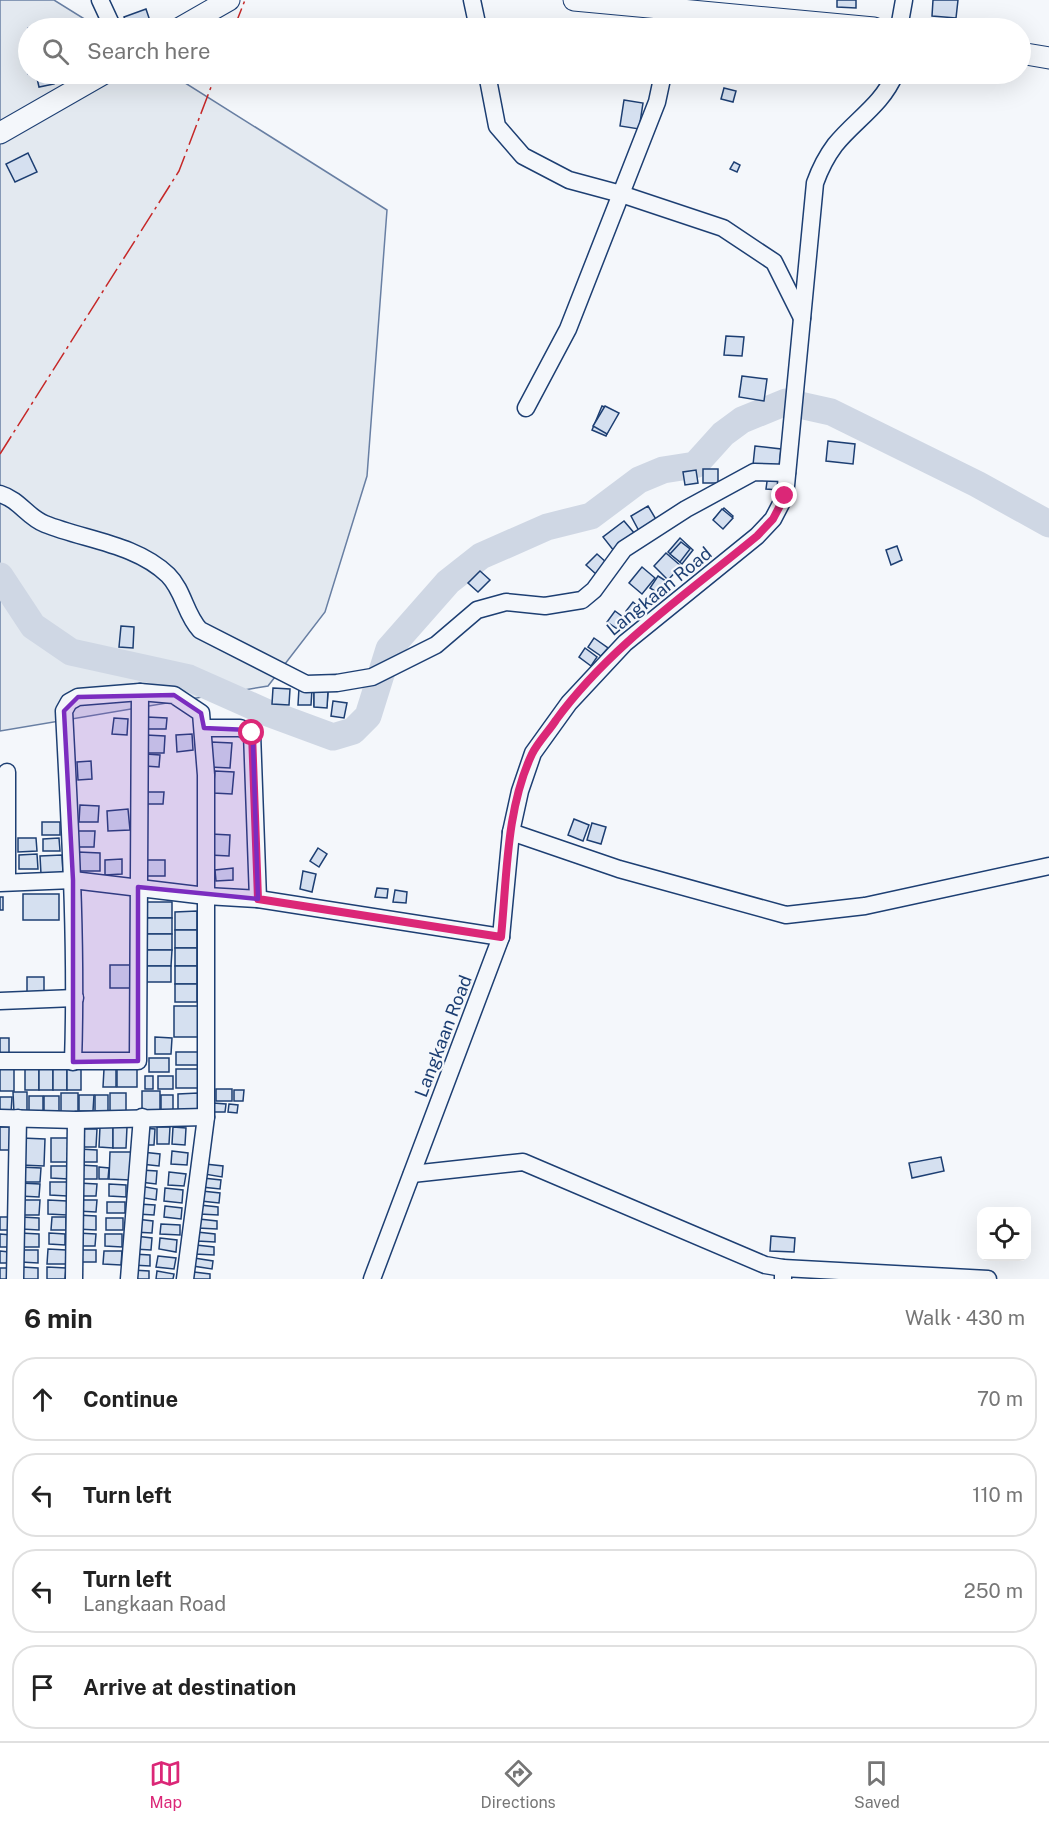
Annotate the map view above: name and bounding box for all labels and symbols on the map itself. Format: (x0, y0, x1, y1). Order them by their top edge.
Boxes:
route end (771, 482, 797, 508)
street label: Langkaan Road (602, 542, 716, 640)
route start (238, 719, 264, 745)
street label: Langkaan Road (410, 972, 476, 1100)

